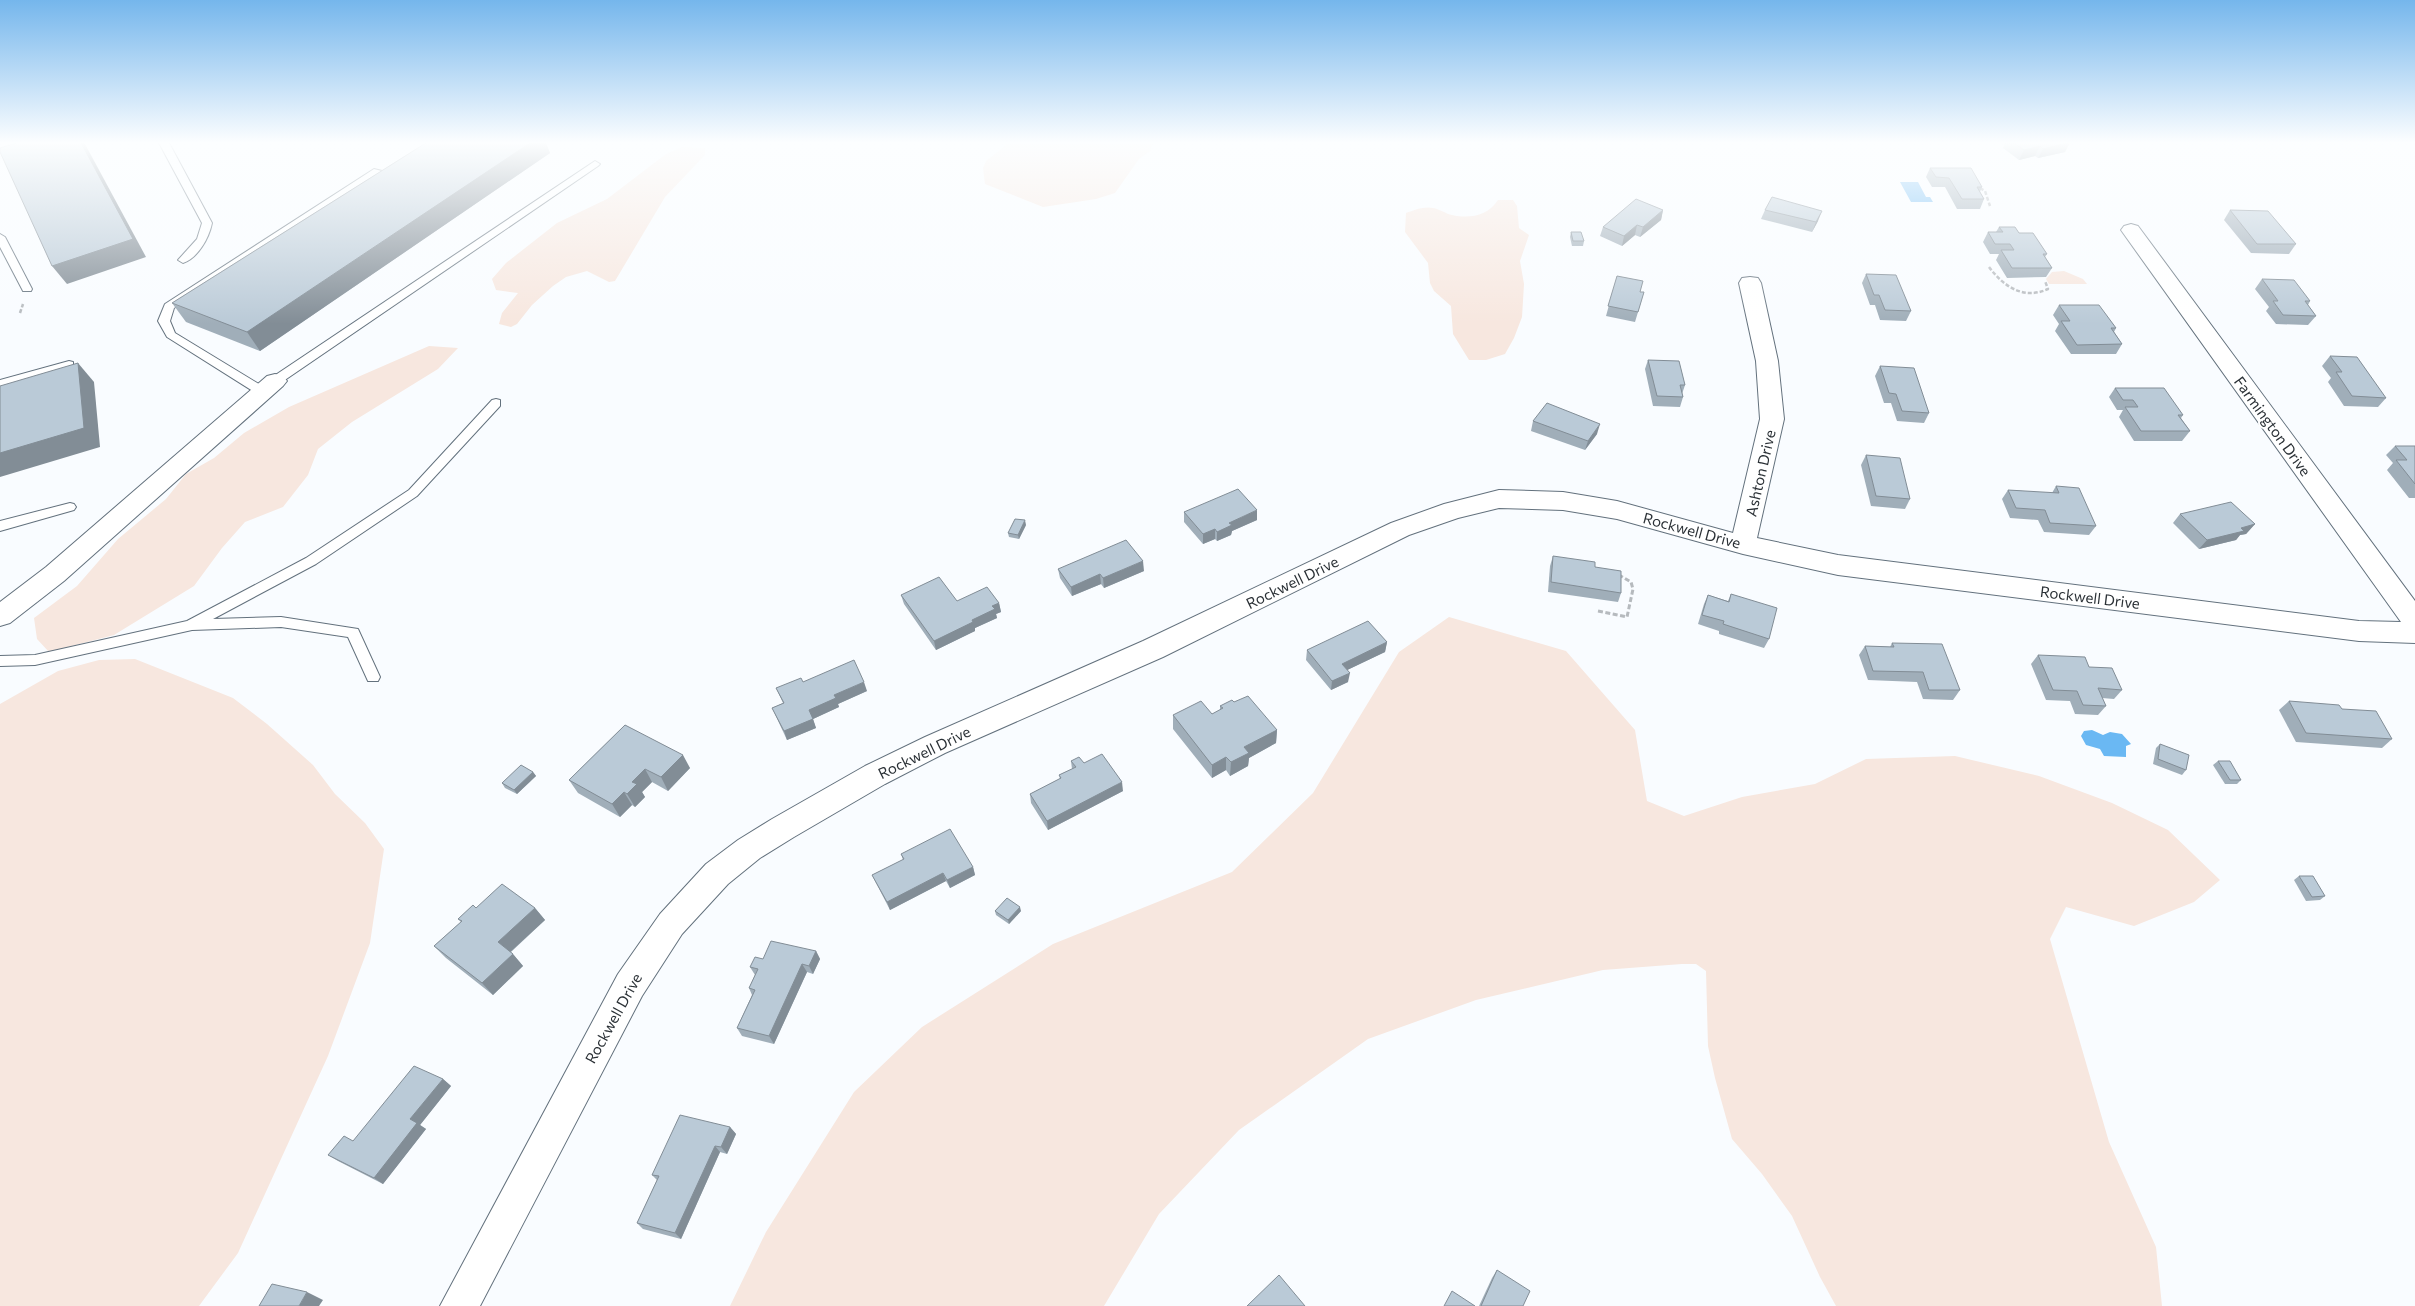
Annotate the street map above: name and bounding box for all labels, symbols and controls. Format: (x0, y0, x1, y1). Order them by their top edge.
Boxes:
street label: Farmington Drive (2231, 373, 2315, 479)
street label: Ashton Drive (1741, 428, 1779, 518)
street label: Rockwell Drive (1641, 508, 1743, 552)
street label: Rockwell Drive (1243, 552, 1341, 612)
street label: Rockwell Drive (2039, 582, 2141, 612)
street label: Rockwell Drive (875, 722, 973, 782)
street label: Rockwell Drive (581, 970, 645, 1066)

